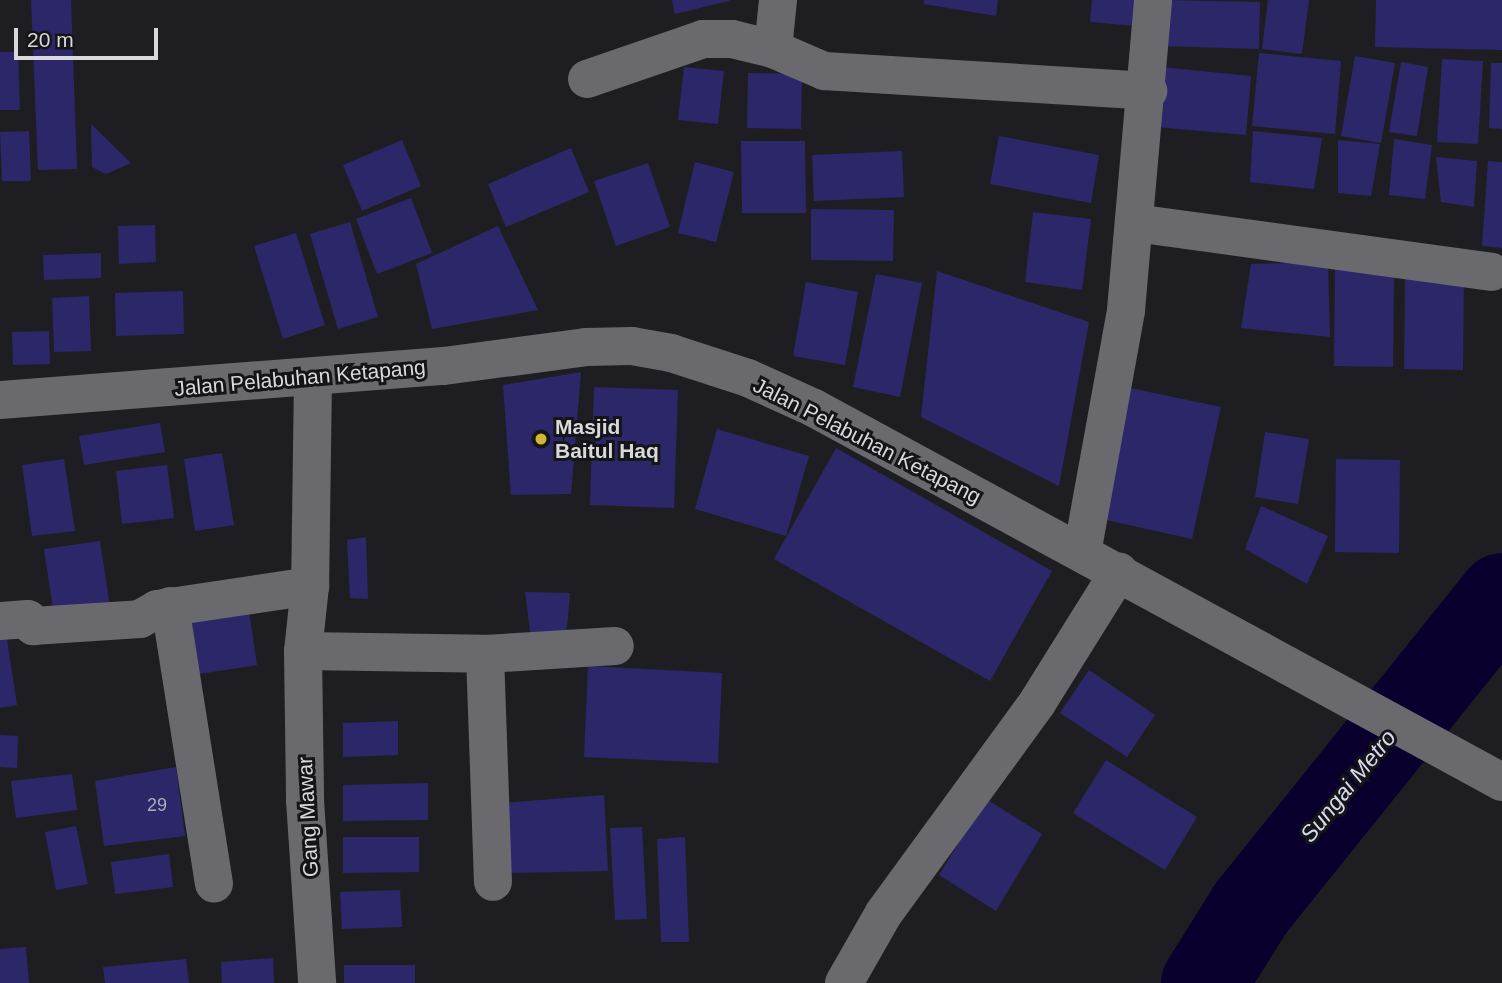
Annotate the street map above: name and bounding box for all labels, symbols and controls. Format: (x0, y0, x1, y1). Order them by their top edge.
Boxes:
scale bar (18, 14, 161, 58)
text: 20 m (27, 28, 74, 51)
street label: Jalan Pelabuhan Ketapang (173, 354, 427, 402)
street label: Jalan Pelabuhan Ketapang (749, 373, 985, 509)
place label: Masjid Baitul Haq (555, 414, 659, 464)
marker: Masjid Baitul Haq (533, 431, 549, 447)
water label: Sungai Metro (1294, 724, 1402, 848)
street label: Gang Mawar (292, 756, 324, 878)
house number: 29 (147, 794, 167, 816)

